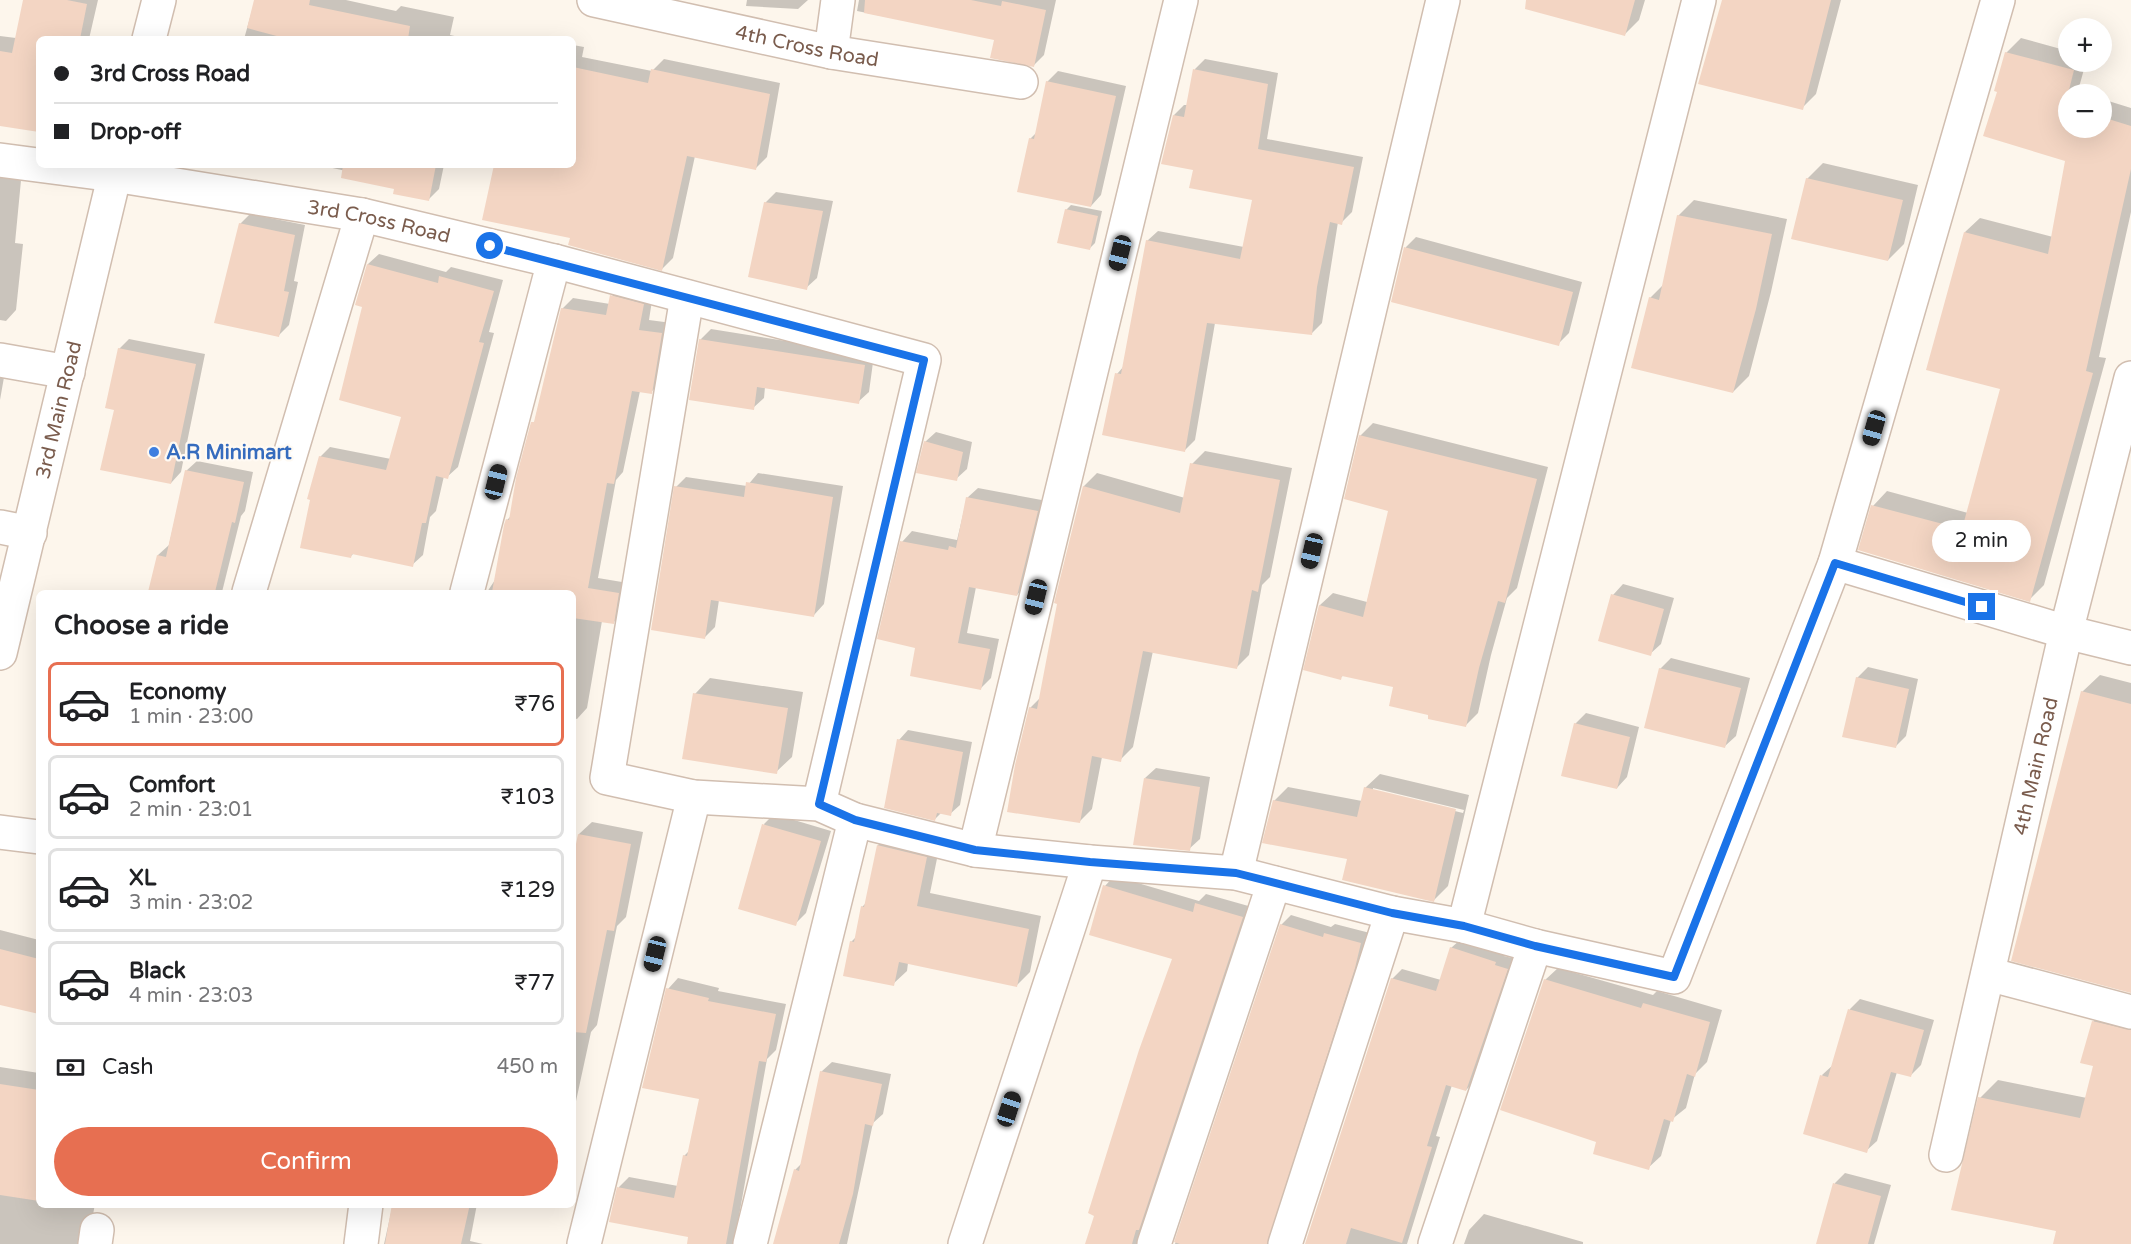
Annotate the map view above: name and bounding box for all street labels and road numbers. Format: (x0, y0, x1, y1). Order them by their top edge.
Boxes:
street label: 4th Cross Road (733, 20, 880, 72)
street label: 3rd Cross Road (306, 195, 453, 249)
street label: 3rd Main Road (31, 339, 87, 481)
street label: 4th Main Road (2009, 695, 2064, 838)

